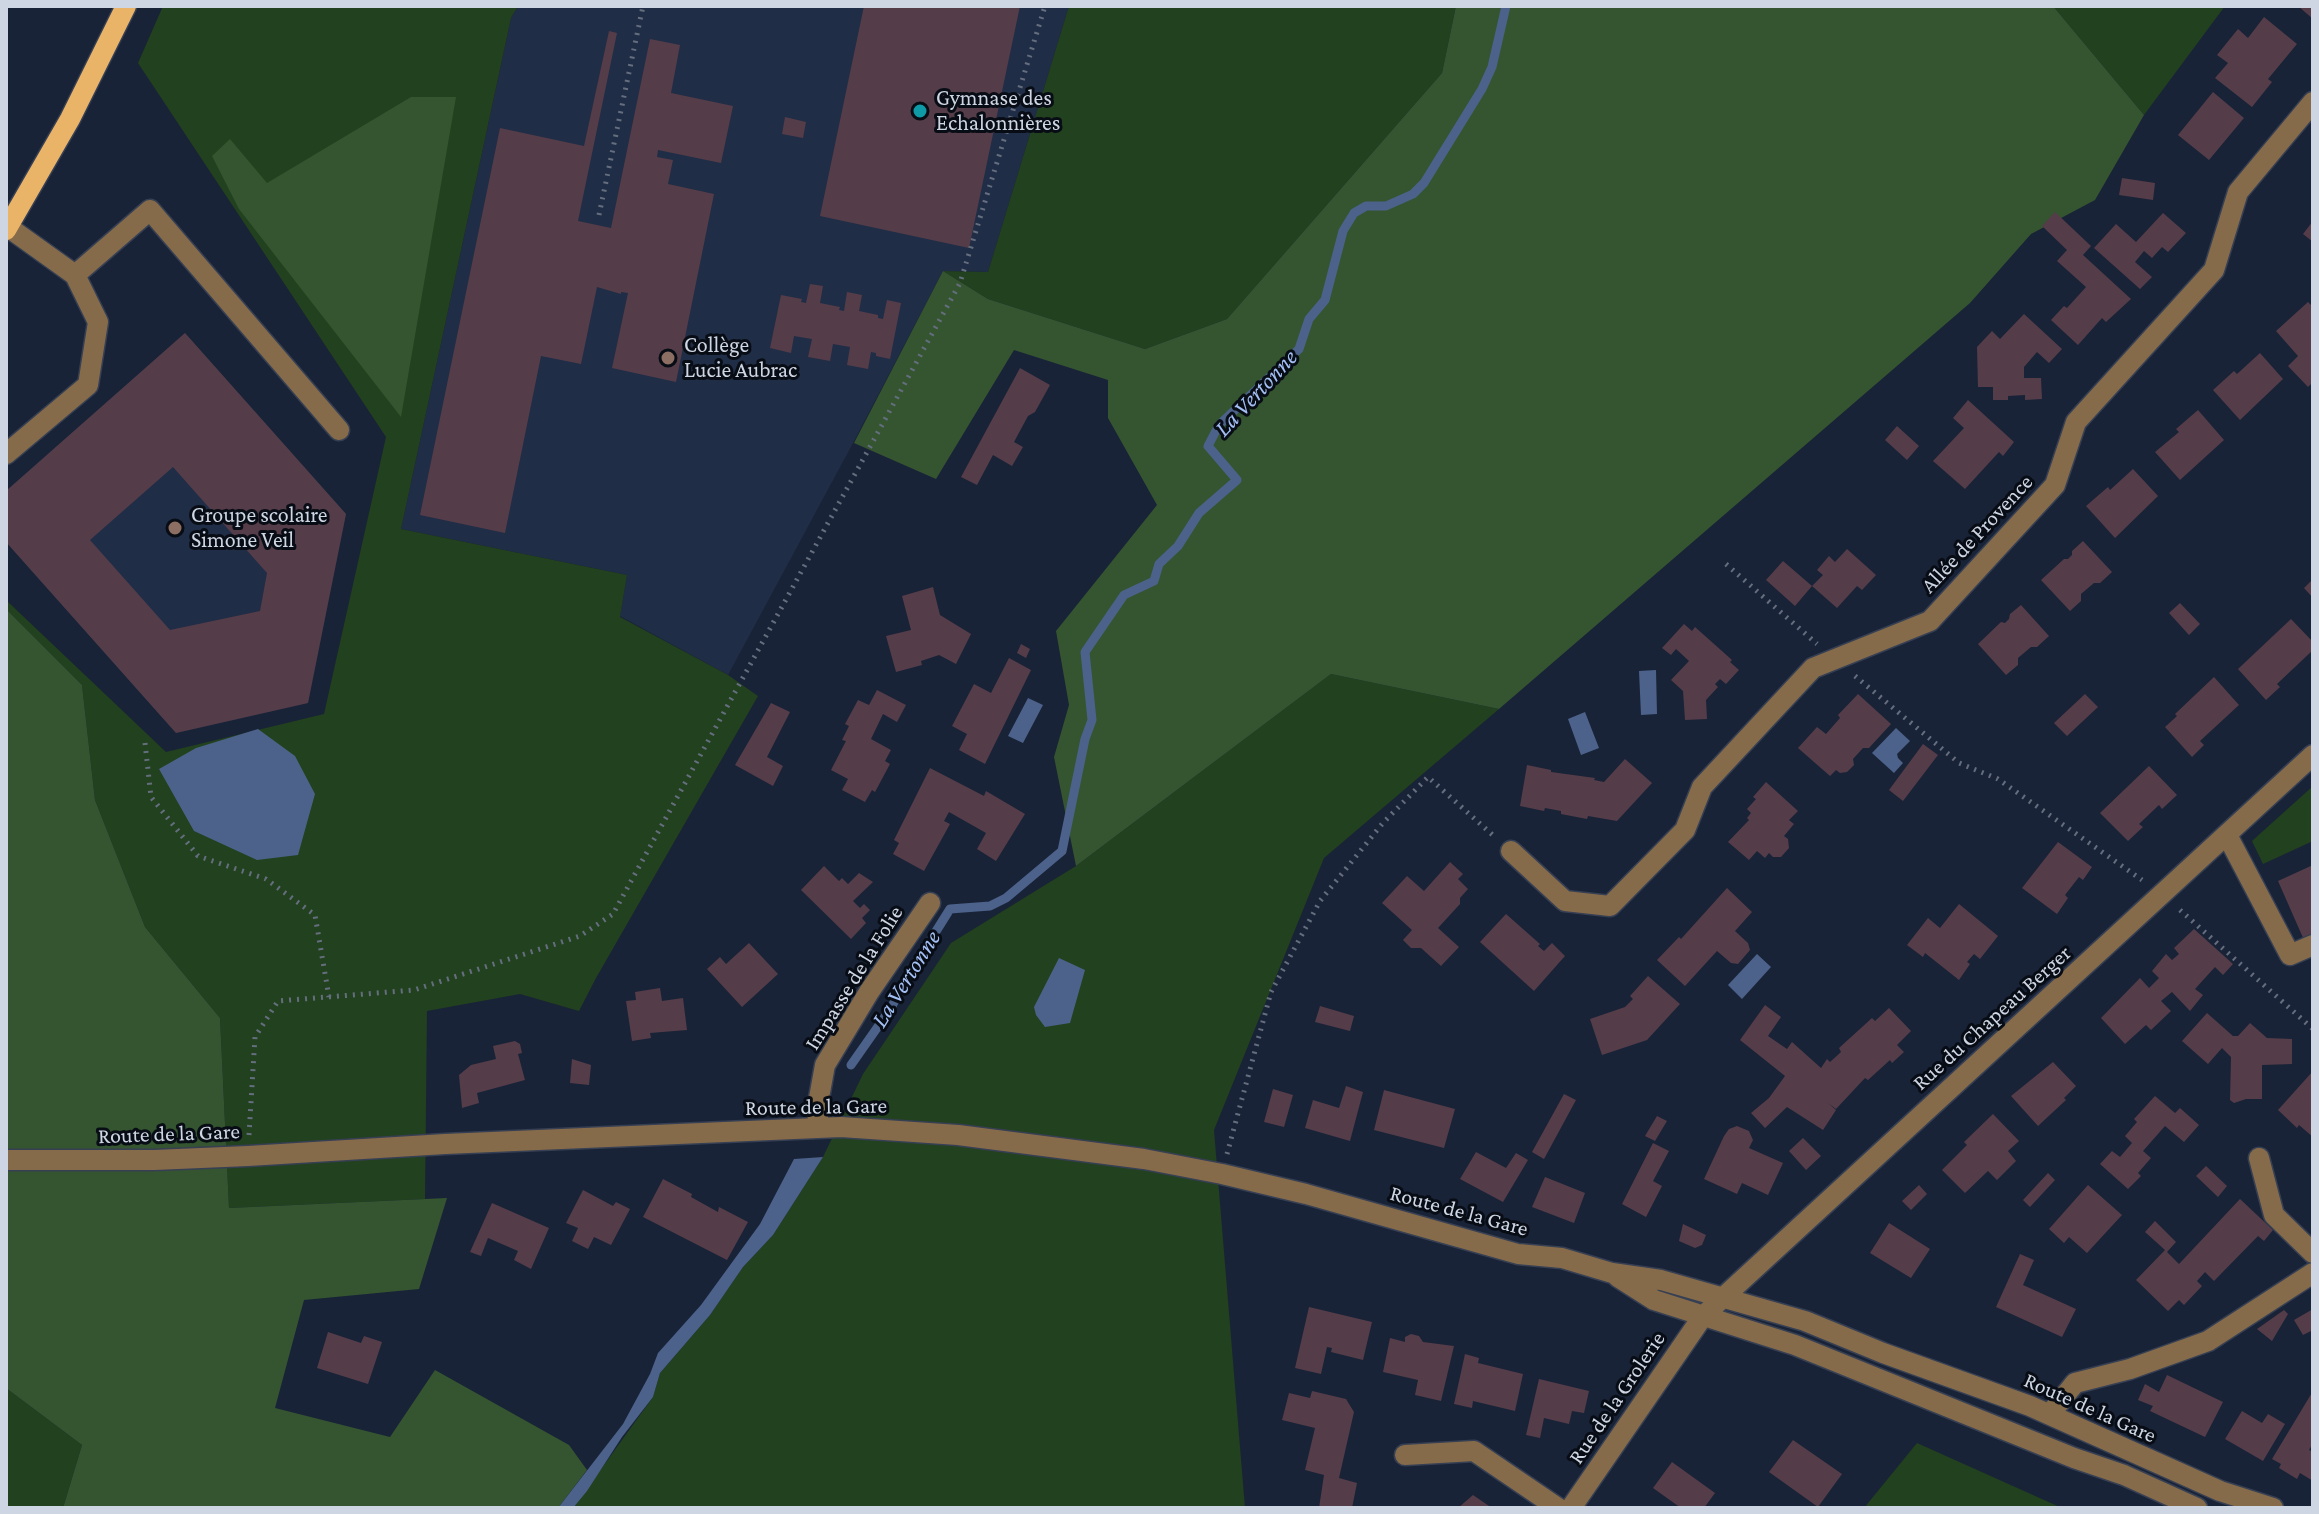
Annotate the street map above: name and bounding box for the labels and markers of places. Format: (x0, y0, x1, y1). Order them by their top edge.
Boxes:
place label: Gymnase des Echalonnières (936, 85, 1060, 136)
marker: Gymnase des Echalonnières (911, 102, 929, 120)
place label: Collège Lucie Aubrac (684, 332, 797, 384)
marker: Collège Lucie Aubrac (659, 349, 677, 367)
place label: Groupe scolaire Simone Veil (191, 502, 327, 554)
marker: Groupe scolaire Simone Veil (166, 519, 184, 537)

